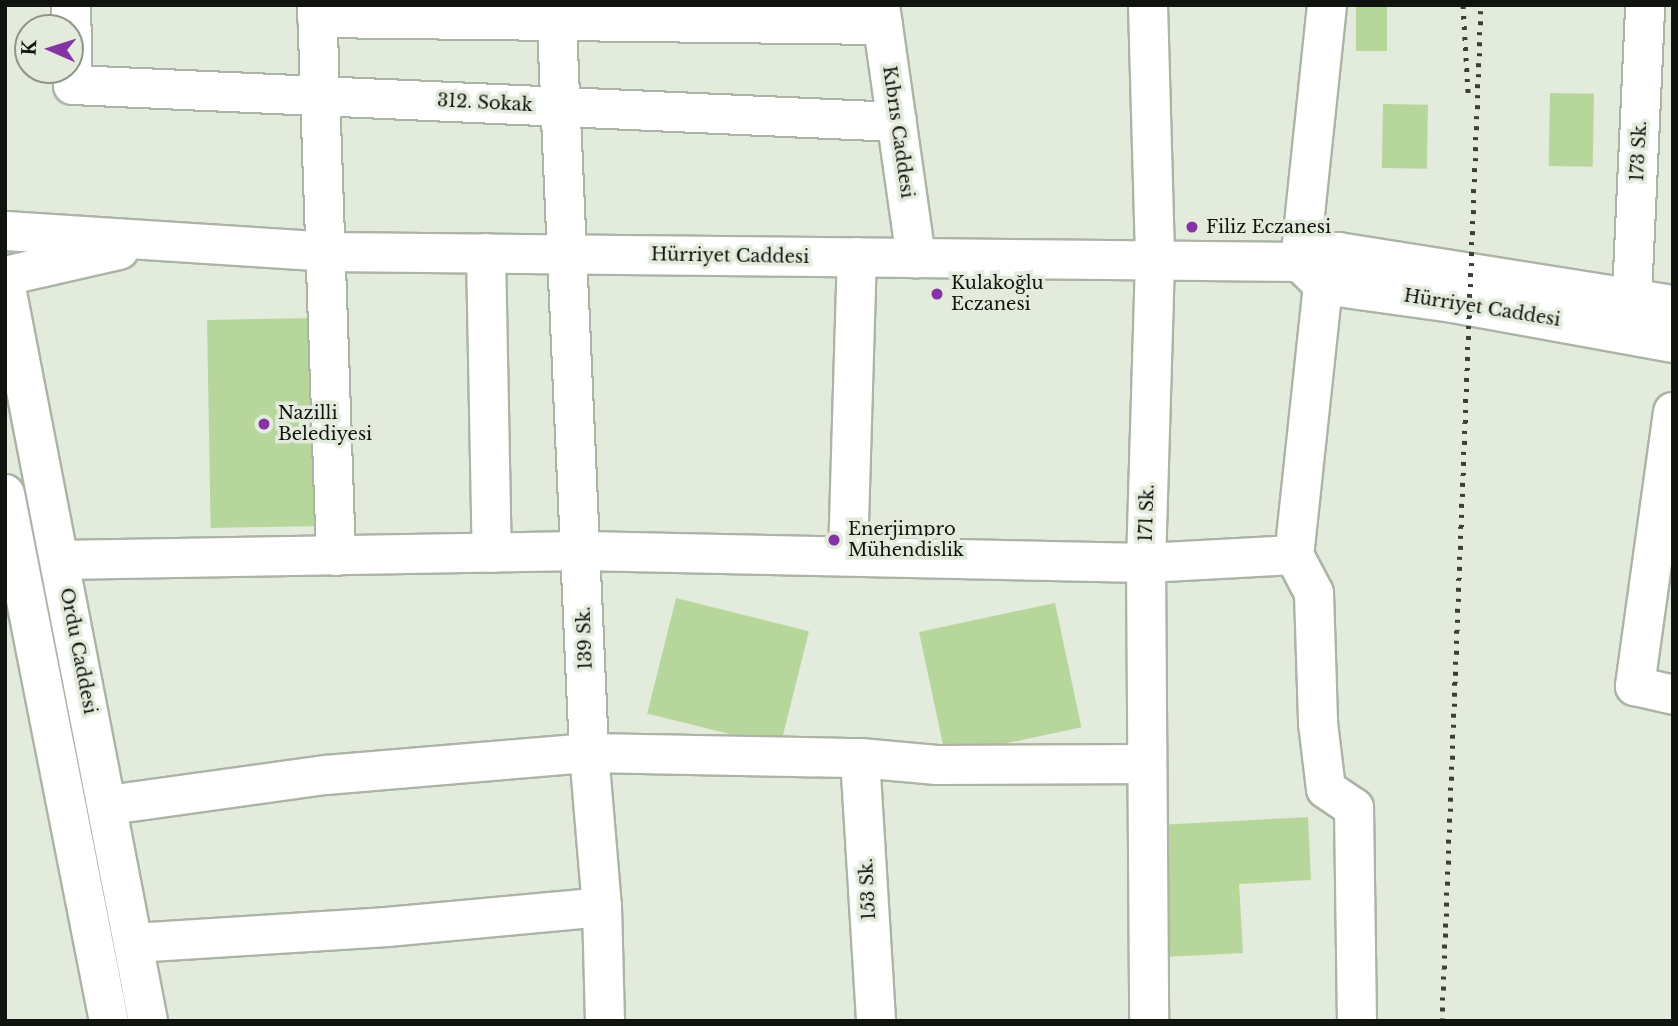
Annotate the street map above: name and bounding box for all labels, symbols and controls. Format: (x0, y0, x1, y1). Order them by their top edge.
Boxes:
north arrow (14, 14, 84, 84)
text: K (18, 40, 41, 56)
street label: Kıbrıs Caddesi (878, 64, 918, 200)
street label: 312. Sokak (437, 90, 533, 116)
street label: 173 Sk. (1627, 120, 1651, 182)
place label: Filiz Eczanesi (1206, 216, 1331, 238)
marker: Filiz Eczanesi (1184, 219, 1200, 235)
street label: Hürriyet Caddesi (651, 244, 809, 268)
place label: Kulakoğlu Eczanesi (951, 273, 1044, 316)
street label: Hürriyet Caddesi (1402, 285, 1562, 331)
marker: Kulakoğlu Eczanesi (929, 286, 945, 302)
place label: Nazilli Belediyesi (278, 403, 372, 446)
marker: Nazilli Belediyesi (256, 416, 272, 432)
street label: 171 Sk. (1135, 484, 1159, 542)
place label: Enerjimpro Mühendislik (848, 519, 964, 562)
marker: Enerjimpro Mühendislik (826, 532, 842, 548)
street label: Ordu Caddesi (55, 586, 101, 716)
street label: 139 Sk. (573, 606, 597, 670)
street label: 153 Sk. (856, 857, 880, 921)

